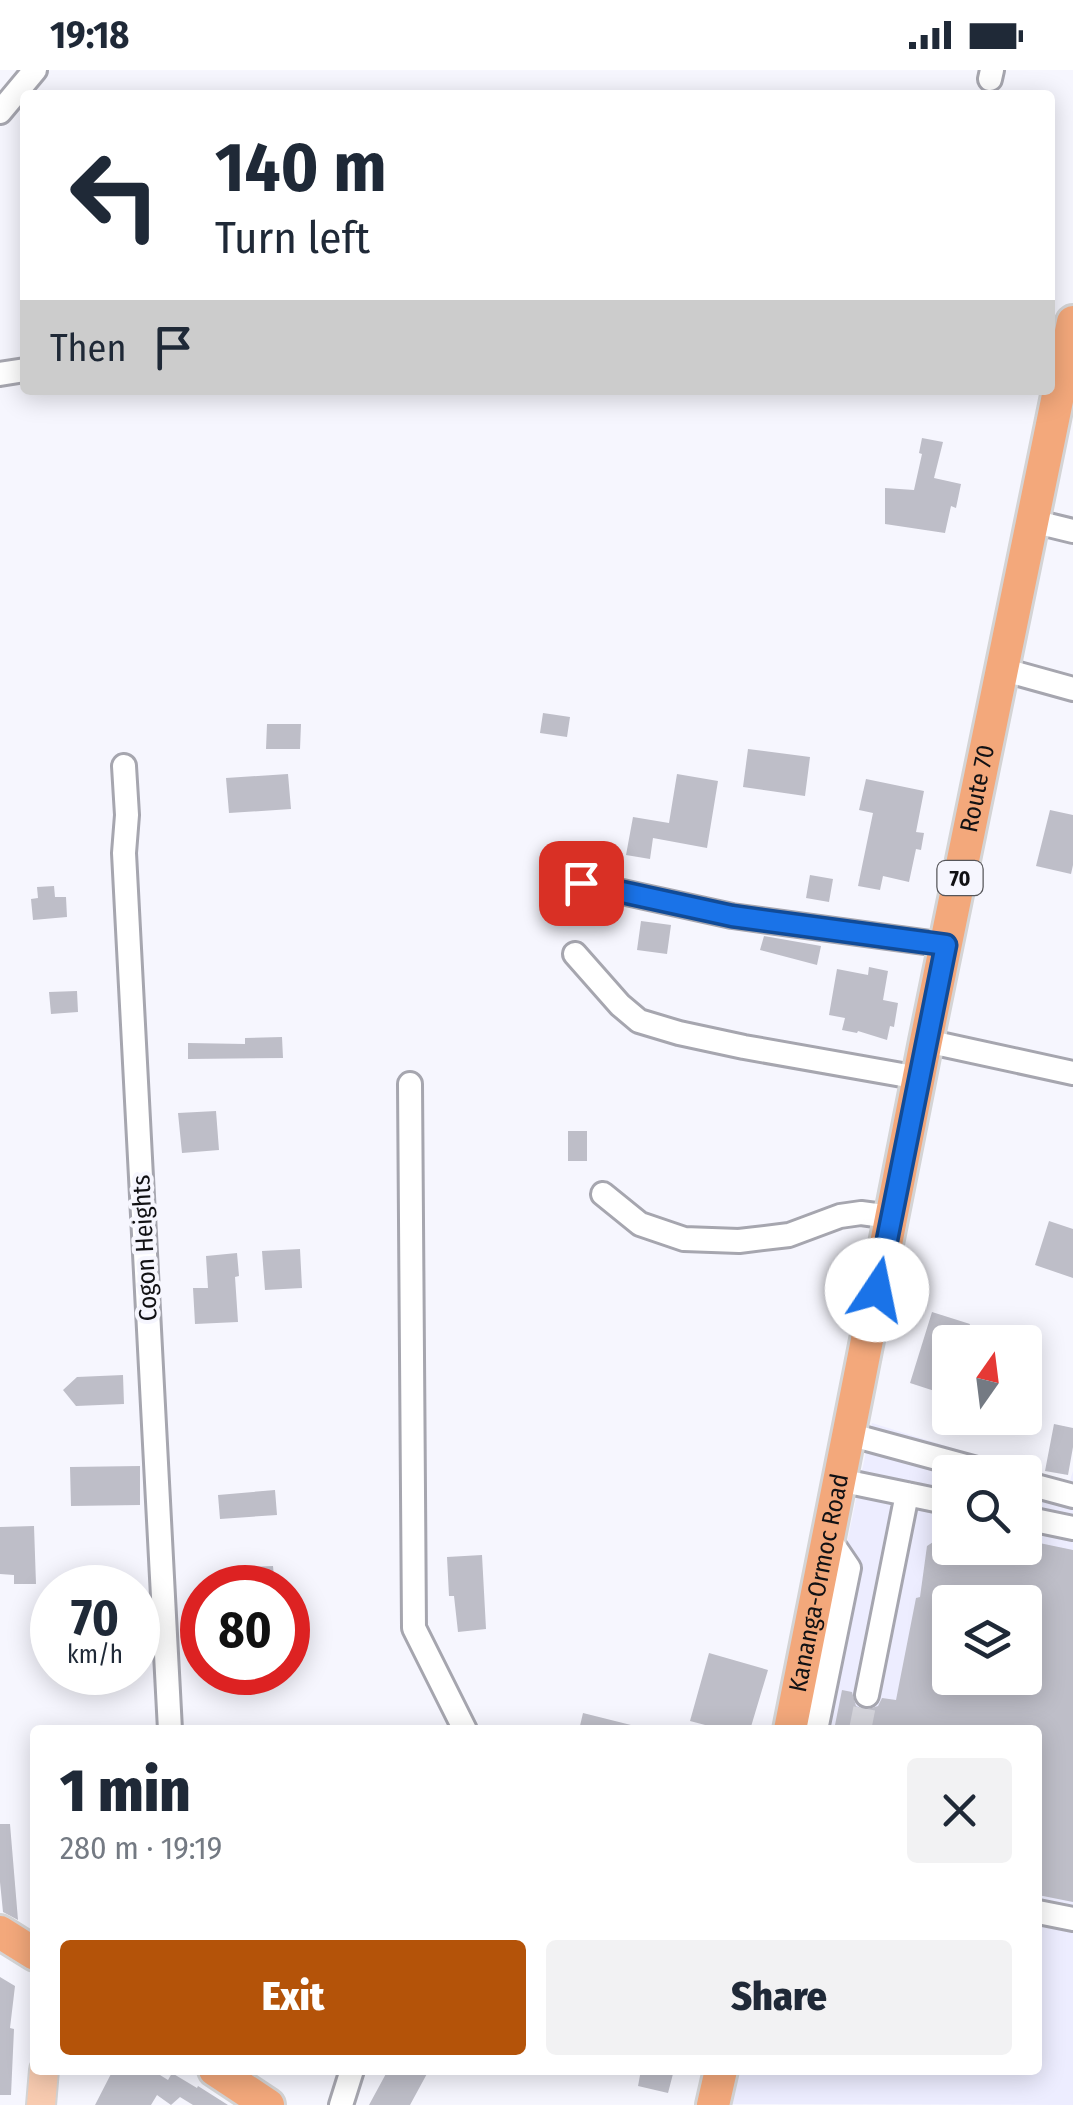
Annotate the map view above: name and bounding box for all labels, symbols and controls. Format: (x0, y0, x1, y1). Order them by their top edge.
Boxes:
text: 19:18 (50, 12, 129, 58)
text: 140 m (215, 126, 387, 210)
icon: left (50, 130, 180, 260)
text: Turn left (215, 211, 370, 265)
icon: arrive (146, 320, 201, 375)
text: Then (50, 325, 126, 371)
street label: Route 70 (954, 742, 1001, 835)
pin (539, 841, 624, 926)
icon: arrive (554, 856, 609, 911)
road number: 70 (938, 861, 982, 895)
street label: Cogon Heights (126, 1174, 164, 1322)
position arrow (825, 1238, 929, 1342)
north arrow (932, 1325, 1042, 1435)
map controls (932, 1325, 1042, 1695)
button: search (932, 1455, 1042, 1565)
street label: Kananga-Ormoc Road (783, 1471, 855, 1695)
speed limit sign: 80 (180, 1565, 310, 1695)
button: layers (932, 1585, 1042, 1695)
text: 70 (71, 1588, 119, 1648)
text: km/h (67, 1640, 123, 1670)
text: 1 min (60, 1755, 191, 1827)
button: close (907, 1758, 1012, 1863)
text: 280 m · 19:19 (60, 1829, 222, 1867)
button: Exit (60, 1940, 526, 2055)
button: Share (546, 1940, 1012, 2055)

